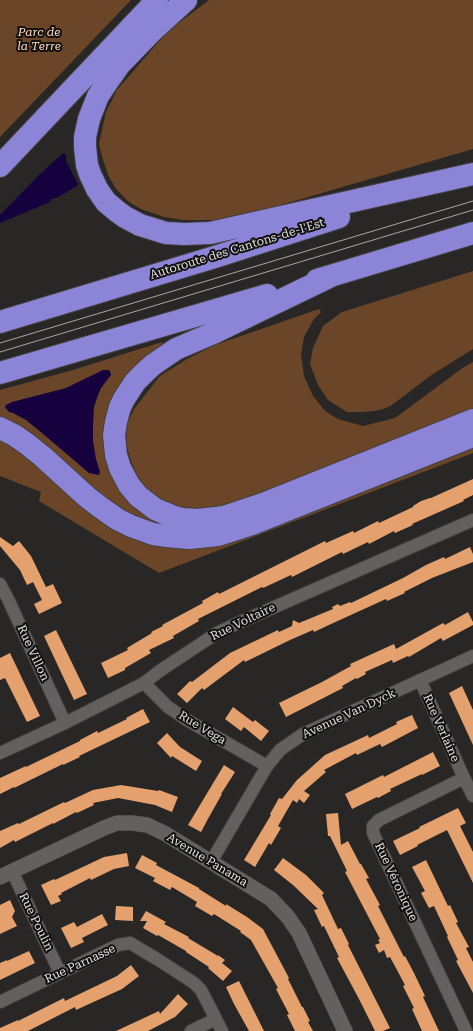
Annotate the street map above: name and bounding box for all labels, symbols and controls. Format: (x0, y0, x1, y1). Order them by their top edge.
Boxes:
park label: Parc de la Terre (17, 25, 61, 53)
street label: Autoroute des Cantons-de-l'Est (148, 216, 326, 282)
street label: Rue Voltaire (208, 600, 278, 644)
street label: Rue Villon (14, 623, 52, 683)
street label: Avenue Van Dyck (300, 686, 398, 742)
street label: Rue Verlaine (420, 692, 462, 764)
street label: Rue Vega (176, 708, 228, 748)
street label: Avenue Panama (164, 830, 250, 890)
street label: Rue Véronique (372, 840, 420, 924)
street label: Rue Poulin (16, 891, 56, 953)
street label: Rue Parnasse (42, 941, 118, 987)

